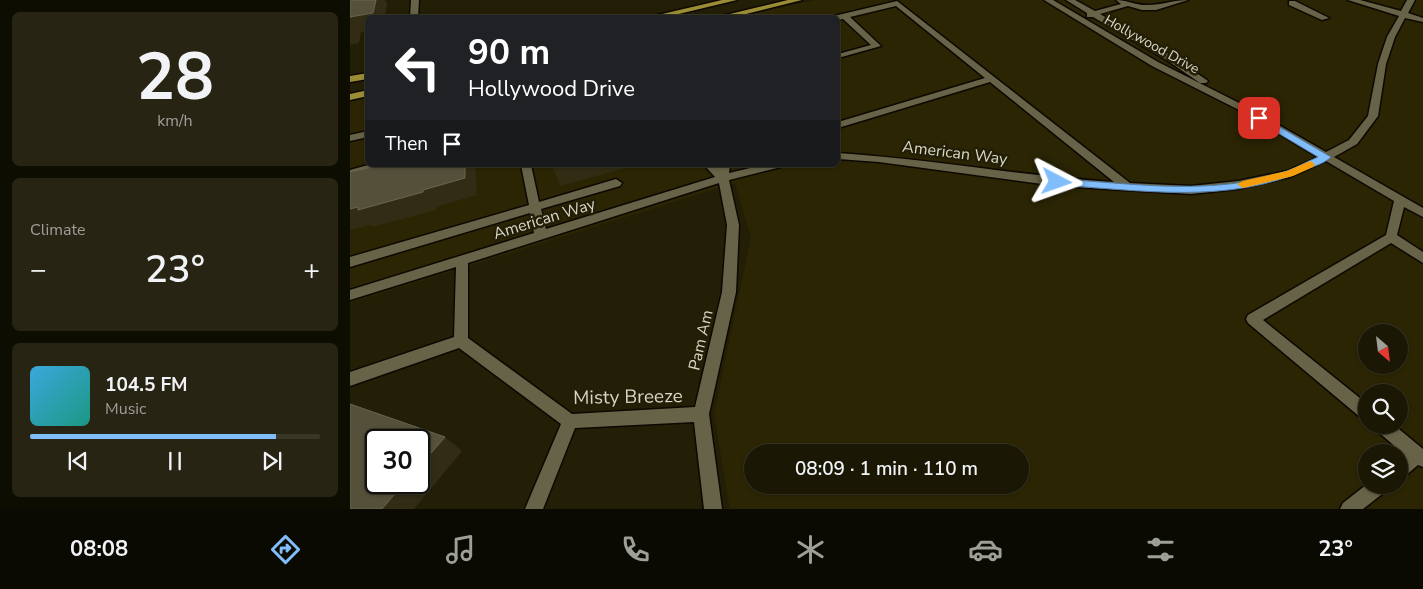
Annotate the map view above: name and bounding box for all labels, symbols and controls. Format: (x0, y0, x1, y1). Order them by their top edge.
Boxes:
street label: Hollywood Drive (1101, 10, 1203, 78)
text: 90 m (468, 29, 550, 76)
text: 28 (136, 33, 214, 122)
icon: left (385, 35, 450, 100)
text: Hollywood Drive (468, 74, 635, 104)
pin (1238, 97, 1280, 139)
icon: arrive (1245, 104, 1273, 132)
text: km/h (157, 110, 193, 132)
icon: arrive (438, 130, 466, 158)
text: Then (385, 131, 428, 157)
street label: American Way (901, 136, 1009, 170)
position arrow (1030, 155, 1082, 207)
street label: American Way (491, 193, 599, 245)
text: Climate (30, 219, 85, 241)
text: 23° (145, 244, 205, 295)
text: − (30, 251, 47, 289)
text: + (303, 251, 320, 289)
street label: Pam Am (683, 308, 719, 373)
north arrow (1358, 324, 1408, 374)
map controls (1358, 324, 1408, 494)
text: 104.5 FM (105, 372, 188, 398)
street label: Misty Breeze (573, 383, 683, 411)
button: search (1358, 384, 1408, 434)
text: Music (105, 398, 146, 420)
speed limit sign: 30 (365, 429, 430, 494)
button: layers (1358, 444, 1408, 494)
icon: previous (64, 447, 92, 475)
icon: pause (161, 447, 189, 475)
icon: next (258, 447, 286, 475)
text: 08:09 · 1 min · 110 m (795, 456, 978, 482)
icon: directions (268, 532, 303, 567)
icon: music (443, 532, 478, 567)
icon: phone (618, 532, 653, 567)
icon: climate (793, 532, 828, 567)
icon: car (968, 532, 1003, 567)
icon: filters (1143, 532, 1178, 567)
text: 08:08 (70, 534, 128, 564)
text: 23° (1318, 534, 1353, 564)

